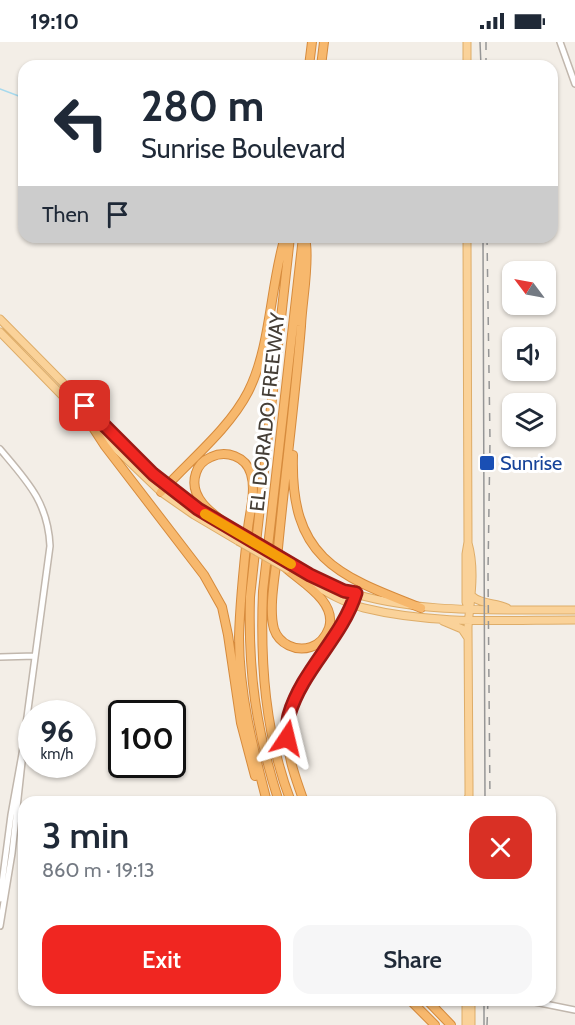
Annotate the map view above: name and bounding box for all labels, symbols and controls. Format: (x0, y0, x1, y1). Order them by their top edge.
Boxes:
text: 19:10 (30, 8, 79, 35)
text: 280 m (141, 80, 264, 132)
icon: left (42, 84, 120, 162)
text: Sunrise Boulevard (141, 132, 346, 165)
icon: arrive (101, 198, 134, 231)
text: Then (42, 201, 89, 228)
north arrow (502, 261, 556, 315)
map controls (502, 261, 556, 447)
street label: EL DORADO FREEWAY (245, 311, 289, 513)
button: sound (502, 327, 556, 381)
pin (59, 380, 110, 431)
icon: arrive (68, 389, 101, 422)
button: layers (502, 393, 556, 447)
place label: Sunrise (500, 451, 562, 475)
marker: Sunrise (478, 454, 496, 472)
speed limit sign: 100 (108, 700, 186, 778)
position arrow (255, 706, 319, 770)
text: 96 (40, 713, 74, 750)
text: km/h (41, 745, 73, 763)
text: 3 min (42, 813, 129, 857)
button: close (469, 816, 532, 879)
text: 860 m · 19:13 (42, 858, 155, 882)
button: Exit (42, 925, 281, 994)
button: Share (293, 925, 532, 994)

